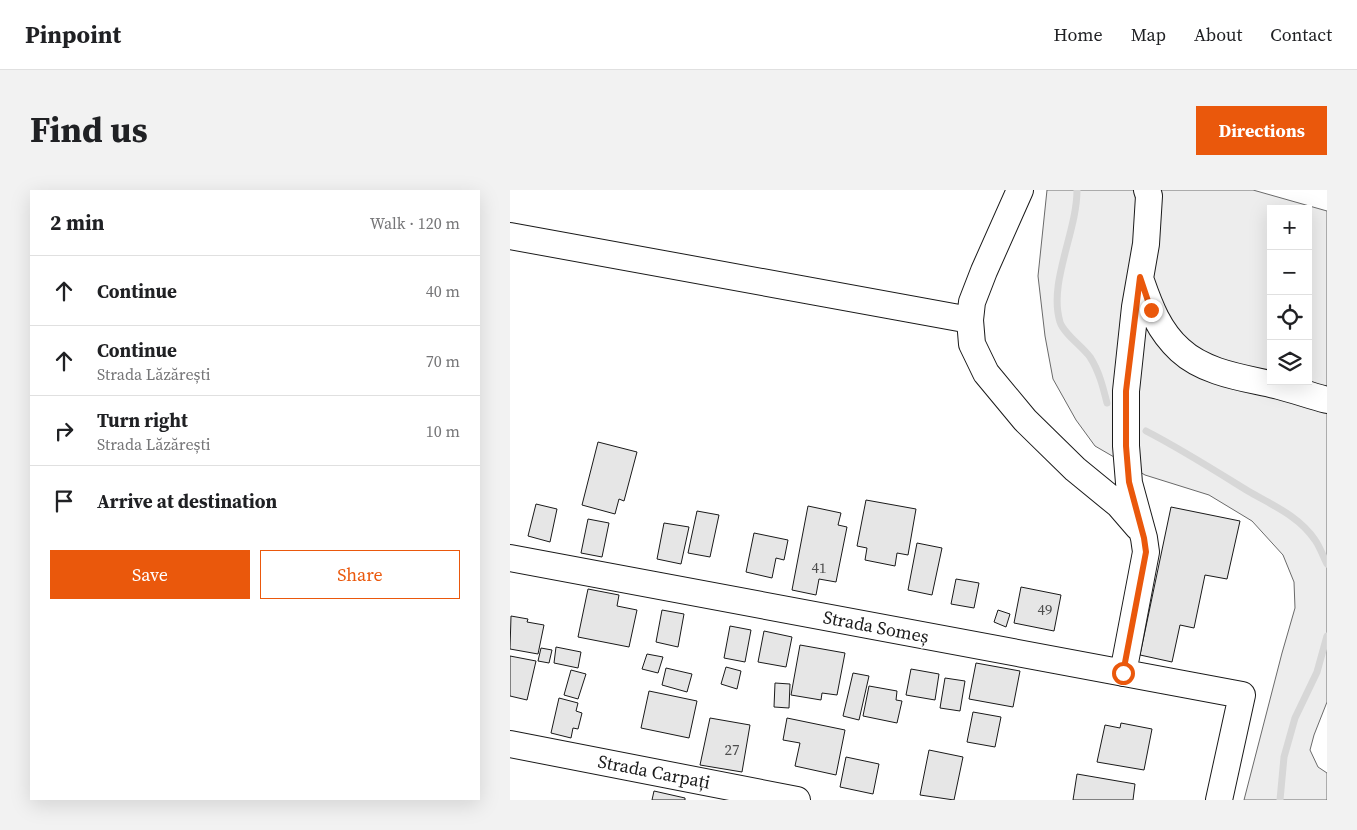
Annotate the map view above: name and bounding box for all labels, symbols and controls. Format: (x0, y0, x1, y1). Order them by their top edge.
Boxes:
text: Pinpoint (25, 18, 121, 51)
text: Home (1054, 22, 1103, 47)
text: Map (1131, 22, 1166, 47)
text: About (1194, 22, 1242, 47)
text: Contact (1270, 22, 1332, 47)
text: Find us (30, 106, 148, 154)
button: Directions (1196, 106, 1327, 155)
map controls (1267, 205, 1312, 385)
button: + (1267, 205, 1312, 250)
text: 2 min (50, 208, 105, 237)
text: Walk · 120 m (370, 212, 460, 234)
button: − (1267, 250, 1312, 295)
icon: ahead (50, 277, 78, 305)
text: Continue (97, 278, 177, 304)
text: 40 m (426, 280, 460, 302)
button: locate (1267, 295, 1312, 340)
route end (1140, 299, 1163, 322)
text: Continue (97, 337, 177, 363)
button: layers (1267, 340, 1312, 385)
icon: ahead (50, 347, 78, 375)
text: 70 m (426, 350, 460, 372)
text: Strada Lăzărești (97, 363, 210, 385)
text: Turn right (97, 407, 188, 433)
icon: right (50, 417, 78, 445)
text: 10 m (426, 420, 460, 442)
text: Strada Lăzărești (97, 433, 210, 455)
icon: arrive (50, 487, 78, 515)
text: Arrive at destination (97, 488, 277, 514)
button: Save (50, 550, 250, 599)
button: Share (260, 550, 460, 599)
house number: 41 (811, 557, 827, 578)
house number: 49 (1037, 599, 1053, 620)
street label: Strada Someș (821, 604, 931, 649)
route start (1112, 662, 1135, 685)
house number: 27 (724, 739, 740, 760)
street label: Strada Carpați (596, 748, 712, 795)

